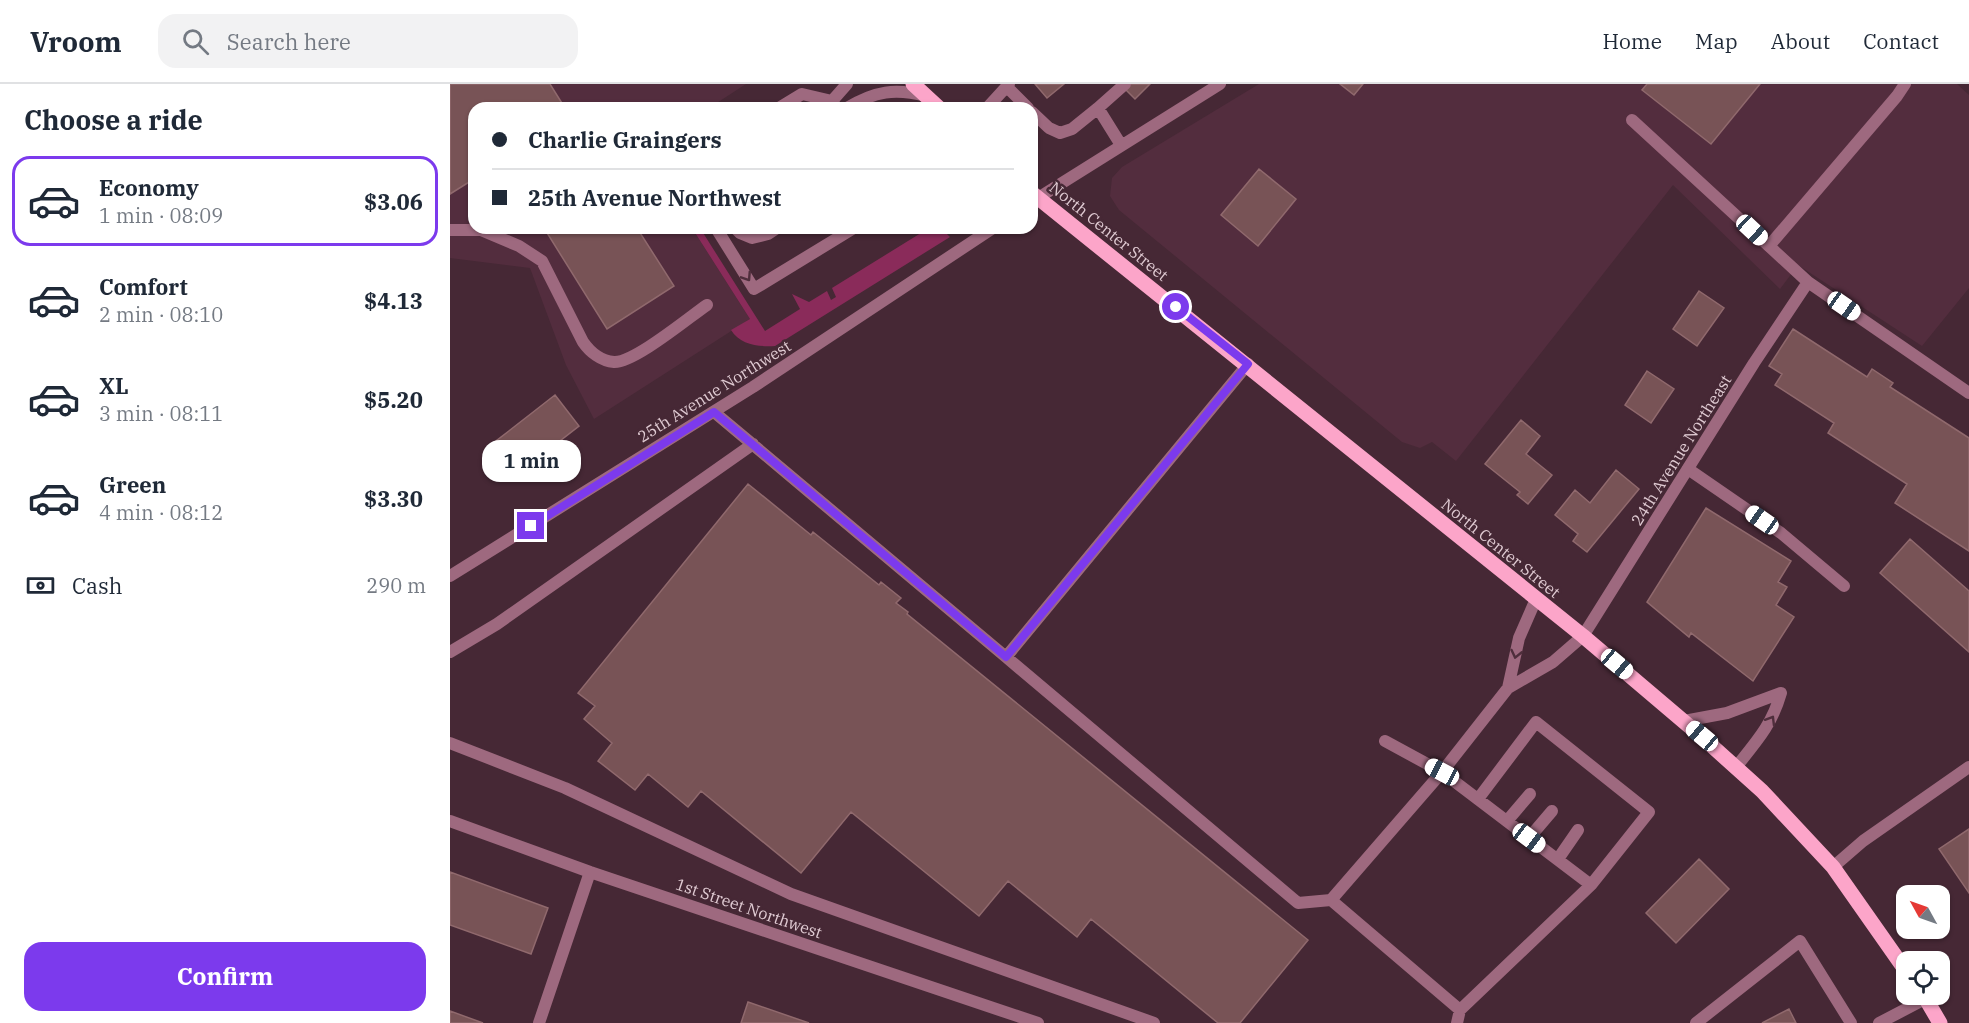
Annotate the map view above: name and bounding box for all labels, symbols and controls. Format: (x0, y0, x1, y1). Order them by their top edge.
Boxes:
search box (158, 14, 578, 68)
text: Vroom (30, 23, 122, 60)
icon: search (179, 25, 212, 58)
text: Search here (227, 27, 351, 56)
text: Home (1602, 27, 1662, 55)
text: Map (1695, 27, 1738, 55)
text: About (1771, 27, 1830, 55)
text: Contact (1863, 27, 1939, 55)
text: Choose a ride (24, 102, 203, 137)
text: Charlie Graingers (528, 125, 722, 154)
text: Economy (99, 173, 199, 202)
icon: car (27, 174, 81, 228)
street label: North Center Street (1046, 177, 1173, 285)
text: 25th Avenue Northwest (528, 183, 781, 212)
text: $3.06 (364, 187, 423, 216)
text: 1 min · 08:09 (99, 202, 223, 229)
car (1733, 211, 1771, 249)
one-way arrow (740, 270, 751, 281)
text: Comfort (99, 272, 188, 301)
icon: car (27, 273, 81, 327)
text: $4.13 (364, 286, 423, 315)
car (1824, 288, 1864, 324)
route start (1162, 293, 1189, 320)
text: 2 min · 08:10 (99, 301, 223, 328)
street label: 25th Avenue Northwest (634, 335, 795, 446)
text: XL (99, 371, 129, 400)
street label: 24th Avenue Northeast (1627, 371, 1736, 529)
icon: car (27, 372, 81, 426)
text: $5.20 (364, 385, 423, 414)
text: 3 min · 08:11 (99, 400, 223, 427)
callout: 1 min (482, 439, 580, 481)
text: 1 min (504, 447, 560, 474)
text: Green (99, 470, 166, 499)
icon: car (27, 471, 81, 525)
text: $3.30 (364, 484, 423, 513)
street label: North Center Street (1438, 494, 1565, 602)
text: 4 min · 08:12 (99, 499, 223, 526)
car (1742, 502, 1782, 538)
route end (517, 512, 544, 539)
icon: cash (24, 569, 57, 602)
text: Cash (72, 571, 123, 600)
text: 290 m (366, 572, 426, 599)
car (1597, 646, 1637, 682)
one-way arrow (1510, 648, 1523, 658)
one-way arrow (1763, 716, 1775, 726)
car (1682, 718, 1722, 754)
car (1422, 756, 1462, 788)
car (1509, 820, 1549, 856)
street label: 1st Street Northwest (673, 874, 825, 943)
north arrow (1896, 885, 1950, 939)
map controls (1896, 885, 1950, 1005)
button: Confirm (24, 942, 426, 1011)
button: locate (1896, 951, 1950, 1005)

